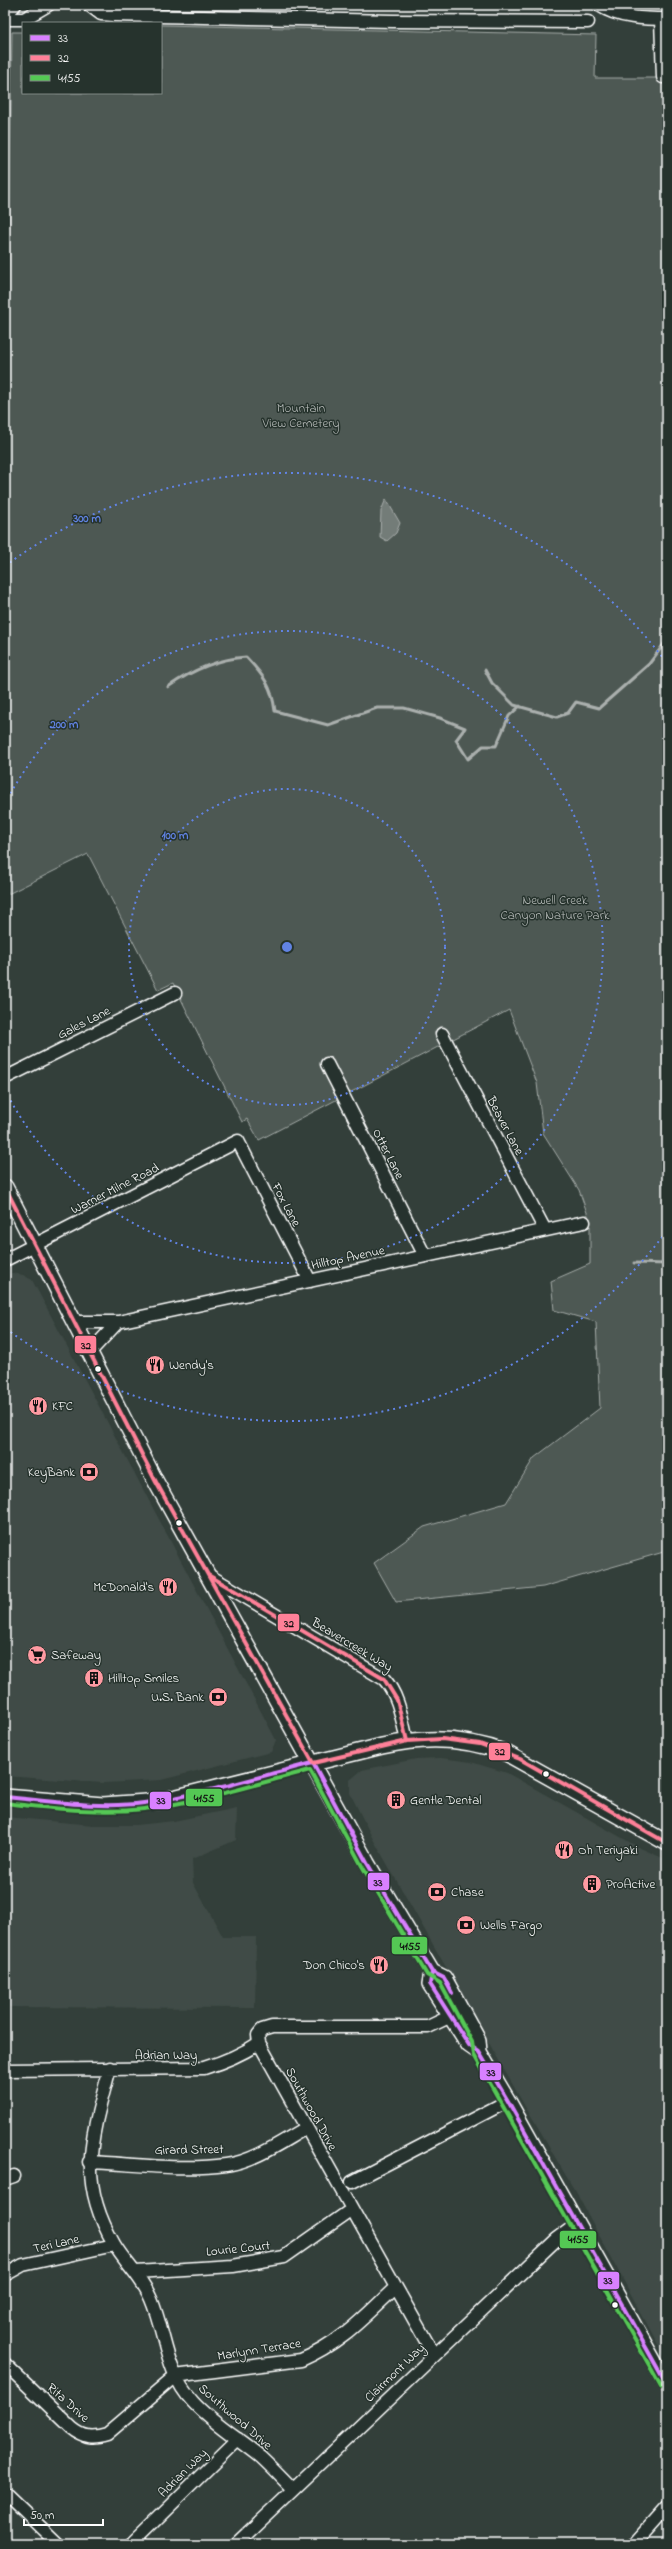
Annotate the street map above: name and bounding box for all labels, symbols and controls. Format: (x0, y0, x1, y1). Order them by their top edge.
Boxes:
legend (22, 22, 162, 94)
text: 33 (58, 30, 68, 48)
text: 32 (58, 50, 69, 68)
text: 4155 (58, 70, 81, 88)
park label: Mountain View Cemetery (261, 399, 340, 434)
text: 300 m (72, 510, 102, 528)
text: 200 m (49, 716, 79, 734)
text: 100 m (162, 827, 189, 845)
park label: Newell Creek Canyon Nature Park (501, 891, 610, 926)
centre of rings (280, 940, 294, 954)
street label: Gales Lane (54, 1001, 114, 1044)
street label: Beaver Lane (481, 1092, 529, 1159)
street label: Otter Lane (367, 1125, 409, 1183)
street label: Warner Milne Road (68, 1158, 163, 1219)
street label: Fox Lane (266, 1179, 306, 1230)
street label: Hilltop Avenue (310, 1241, 387, 1275)
line badge: 32 (74, 1335, 97, 1354)
text: 32 (80, 1338, 92, 1354)
restaurant icon: Wendy's (144, 1354, 166, 1376)
place label: Wendy's (169, 1356, 214, 1376)
unlabelled marker (93, 1364, 103, 1374)
restaurant icon: KFC (27, 1395, 49, 1417)
place label: KFC (52, 1397, 73, 1416)
bank icon: KeyBank (78, 1461, 100, 1483)
place label: KeyBank (28, 1463, 75, 1483)
unlabelled marker (174, 1518, 184, 1528)
restaurant icon: McDonald's (157, 1576, 179, 1598)
place label: McDonald's (93, 1578, 154, 1597)
line badge: 32 (277, 1613, 300, 1632)
street label: Beavercreek Way (306, 1613, 396, 1678)
text: 32 (283, 1616, 295, 1632)
supermarket icon: Safeway (26, 1644, 48, 1666)
place label: Safeway (51, 1646, 101, 1666)
building icon: Hilltop Smiles (83, 1667, 105, 1689)
place label: Hilltop Smiles (108, 1669, 179, 1688)
bank icon: U.S. Bank (207, 1686, 229, 1708)
place label: U.S. Bank (151, 1688, 204, 1707)
line badge: 32 (488, 1742, 511, 1761)
text: 32 (494, 1744, 506, 1760)
unlabelled marker (541, 1769, 551, 1779)
line badge: 4155 (185, 1788, 223, 1807)
building icon: Gentle Dental (385, 1789, 407, 1811)
line badge: 33 (149, 1791, 172, 1810)
text: 4155 (193, 1791, 215, 1807)
place label: Gentle Dental (410, 1791, 481, 1810)
text: 33 (155, 1793, 166, 1809)
restaurant icon: Oh Teriyaki (553, 1839, 575, 1861)
place label: Oh Teriyaki (578, 1841, 638, 1861)
line badge: 33 (367, 1872, 390, 1891)
building icon: ProActive (581, 1873, 603, 1895)
text: 33 (372, 1875, 383, 1891)
place label: ProActive (606, 1875, 655, 1894)
bank icon: Chase (426, 1881, 448, 1903)
place label: Chase (451, 1883, 484, 1902)
bank icon: Wells Fargo (455, 1914, 477, 1936)
place label: Wells Fargo (480, 1916, 542, 1936)
line badge: 4155 (391, 1936, 428, 1955)
text: 4155 (399, 1939, 421, 1955)
restaurant icon: Don Chico's (368, 1954, 390, 1976)
place label: Don Chico's (302, 1956, 365, 1975)
street label: Adrian Way (135, 2046, 197, 2066)
line badge: 33 (479, 2062, 502, 2081)
street label: Southwood Drive (280, 2064, 342, 2154)
text: 33 (485, 2065, 496, 2081)
street label: Girard Street (154, 2140, 224, 2160)
street label: Teri Lane (31, 2229, 81, 2259)
line badge: 4155 (559, 2230, 597, 2249)
text: 4155 (567, 2232, 589, 2248)
street label: Lourie Court (205, 2236, 271, 2262)
line badge: 33 (597, 2271, 620, 2290)
text: 33 (602, 2273, 613, 2289)
unlabelled marker (610, 2300, 620, 2310)
street label: Marlynn Terrace (216, 2334, 302, 2367)
street label: Clairmont Way (360, 2339, 430, 2408)
street label: Rita Drive (43, 2379, 94, 2427)
street label: Southwood Drive (194, 2379, 276, 2455)
street label: Adrian Way (154, 2444, 213, 2503)
scale bar (24, 2501, 103, 2527)
text: 50 m (30, 2507, 54, 2525)

